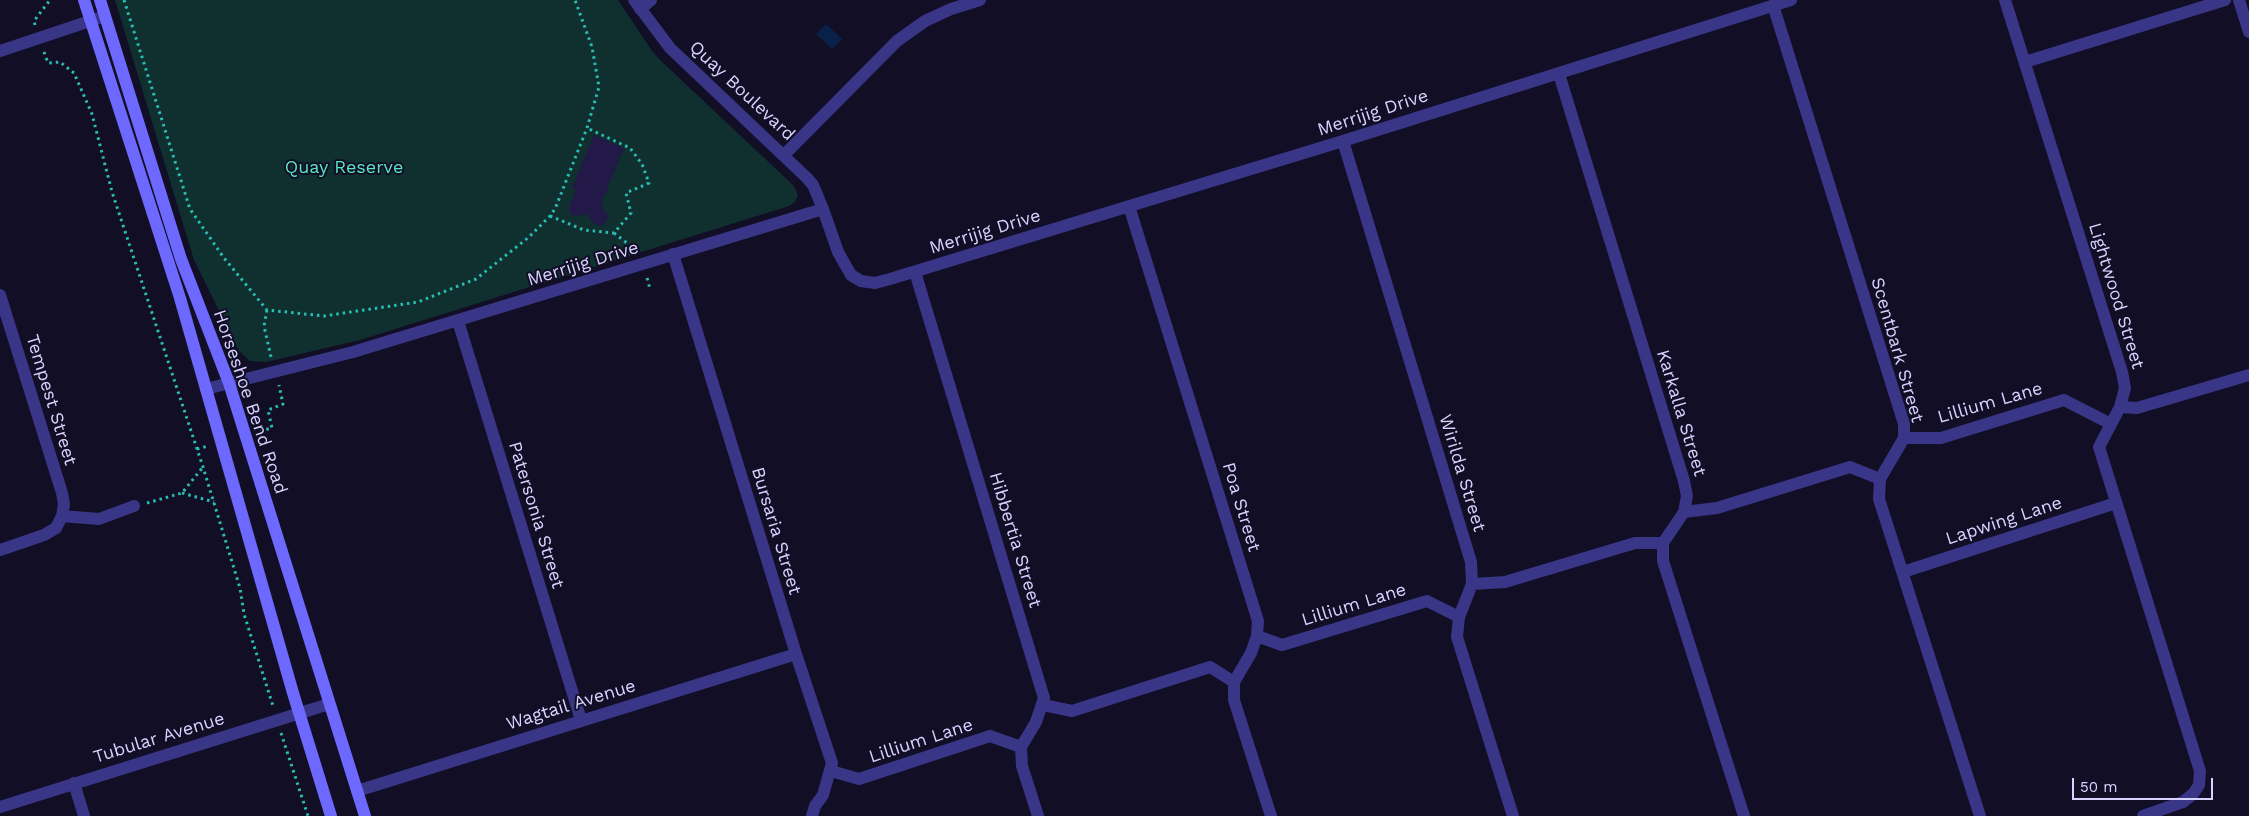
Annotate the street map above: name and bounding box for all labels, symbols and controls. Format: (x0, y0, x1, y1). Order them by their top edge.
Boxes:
street label: Quay Boulevard (685, 37, 799, 145)
street label: Merrijig Drive (1315, 85, 1431, 141)
park label: Quay Reserve (285, 157, 403, 179)
street label: Merrijig Drive (927, 205, 1043, 259)
street label: Lightwood Street (2084, 220, 2148, 372)
street label: Merrijig Drive (525, 237, 641, 291)
street label: Scentbark Street (1866, 275, 1928, 425)
street label: Horseshoe Bend Road (208, 307, 292, 497)
street label: Tempest Street (21, 332, 81, 468)
street label: Karkalla Street (1652, 347, 1710, 479)
street label: Lillium Lane (1935, 378, 2045, 428)
street label: Wirilda Street (1434, 412, 1490, 534)
street label: Patersonia Street (503, 439, 569, 591)
street label: Poa Street (1217, 460, 1265, 554)
street label: Bursaria Street (746, 465, 806, 597)
street label: Hibbertia Street (984, 470, 1046, 610)
street label: Lapwing Lane (1943, 492, 2065, 550)
street label: Lillium Lane (1299, 579, 1409, 631)
street label: Wagtail Avenue (504, 675, 638, 735)
street label: Tubular Avenue (91, 708, 227, 768)
street label: Lillium Lane (866, 714, 976, 768)
scale bar (2074, 768, 2215, 800)
text: 50 m (2080, 778, 2117, 796)

